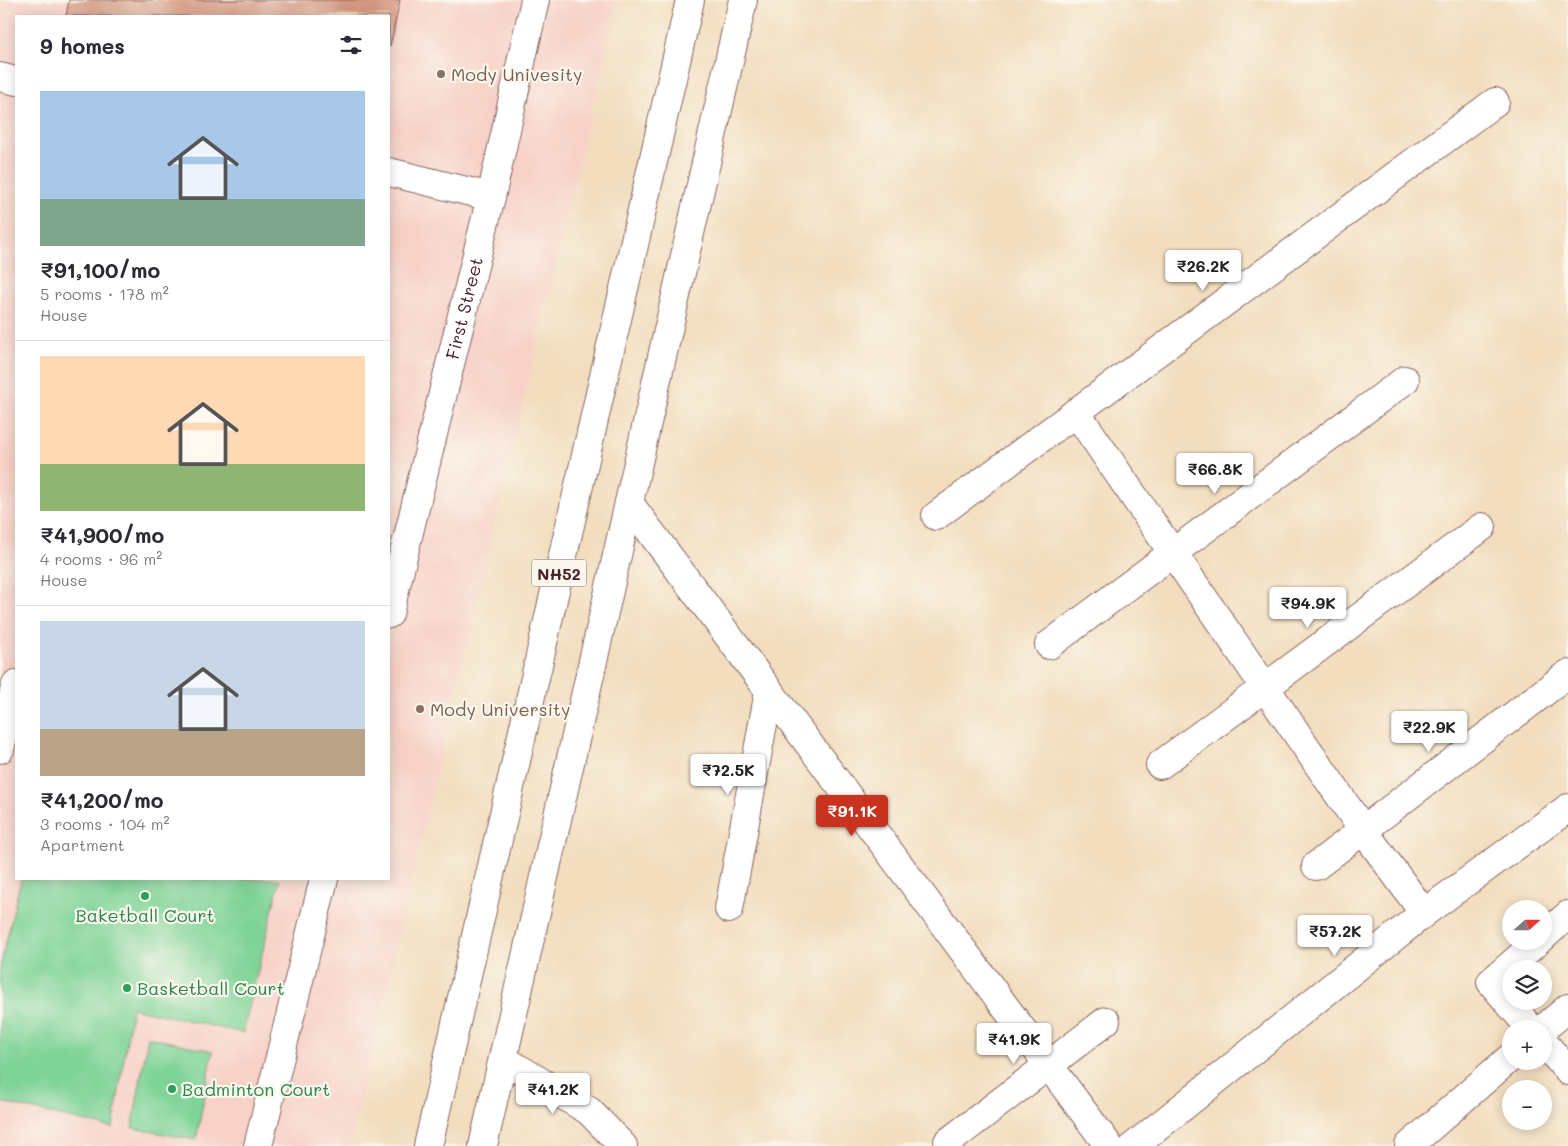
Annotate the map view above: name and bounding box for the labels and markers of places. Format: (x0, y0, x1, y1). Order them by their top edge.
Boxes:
place label: Mody Univesity (451, 62, 582, 86)
marker: Mody Univesity (435, 68, 447, 80)
pin: ₹26.2K (1162, 250, 1244, 292)
pin: ₹66.8K (1174, 452, 1256, 495)
pin: ₹94.9K (1267, 586, 1349, 629)
place label: Mody University (430, 697, 570, 721)
marker: Mody University (414, 703, 426, 715)
pin: ₹22.9K (1388, 710, 1470, 753)
pin: ₹72.5K (687, 754, 769, 796)
pin: ₹91.1K (811, 794, 893, 837)
marker: Baketball Court (139, 890, 151, 902)
place label: Baketball Court (76, 903, 214, 927)
pin: ₹57.2K (1294, 914, 1376, 957)
place label: Basketball Court (137, 976, 285, 1000)
marker: Basketball Court (121, 982, 133, 994)
pin: ₹41.9K (973, 1022, 1055, 1065)
pin: ₹41.2K (512, 1072, 594, 1115)
place label: Badminton Court (182, 1077, 330, 1101)
marker: Badminton Court (166, 1083, 178, 1095)

